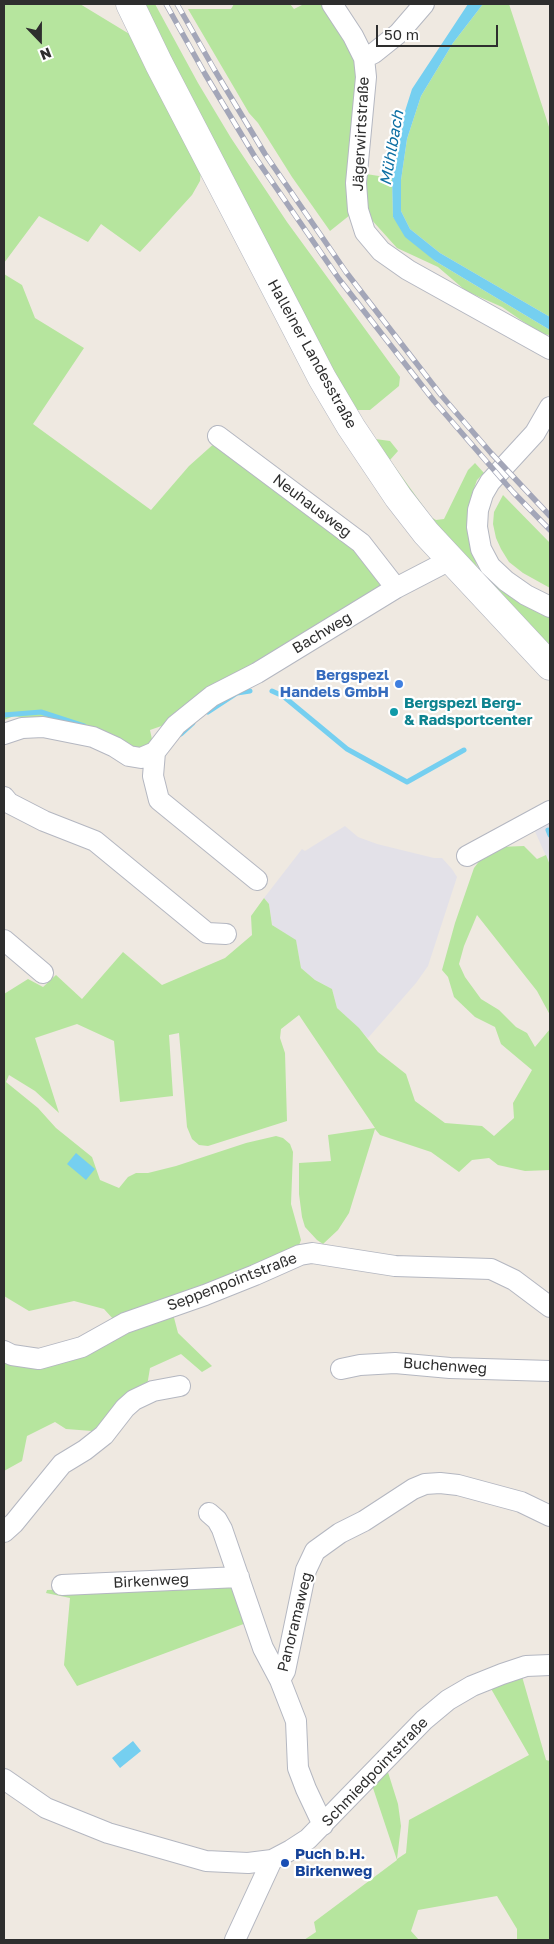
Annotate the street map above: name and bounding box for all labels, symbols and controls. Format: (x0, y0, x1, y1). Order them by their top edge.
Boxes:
north arrow (15, 15, 65, 65)
scale bar (379, 15, 502, 47)
text: 50 m (384, 25, 419, 43)
text: N (38, 44, 54, 64)
street label: Jägerwirtstraße (349, 76, 373, 192)
water label: Mühlbach (376, 109, 408, 187)
street label: Halleiner Landesstraße (264, 276, 360, 432)
street label: Neuhausweg (269, 471, 355, 541)
street label: Bachweg (289, 608, 355, 658)
place label: Bergspezl Handels GmbH (280, 666, 389, 701)
marker: Bergspezl Handels GmbH (393, 678, 405, 690)
place label: Bergspezl Berg- & Radsportcenter (404, 694, 533, 729)
marker: Bergspezl Berg- & Radsportcenter (388, 706, 400, 718)
street label: Seppenpointstraße (165, 1249, 299, 1315)
street label: Buchenweg (402, 1354, 488, 1378)
street label: Birkenweg (113, 1570, 189, 1592)
street label: Panoramaweg (274, 1570, 316, 1674)
street label: Schmiedpointstraße (318, 1714, 432, 1830)
place label: Puch b.H. Birkenweg (295, 1845, 372, 1880)
marker: Puch b.H. Birkenweg (279, 1857, 291, 1869)

